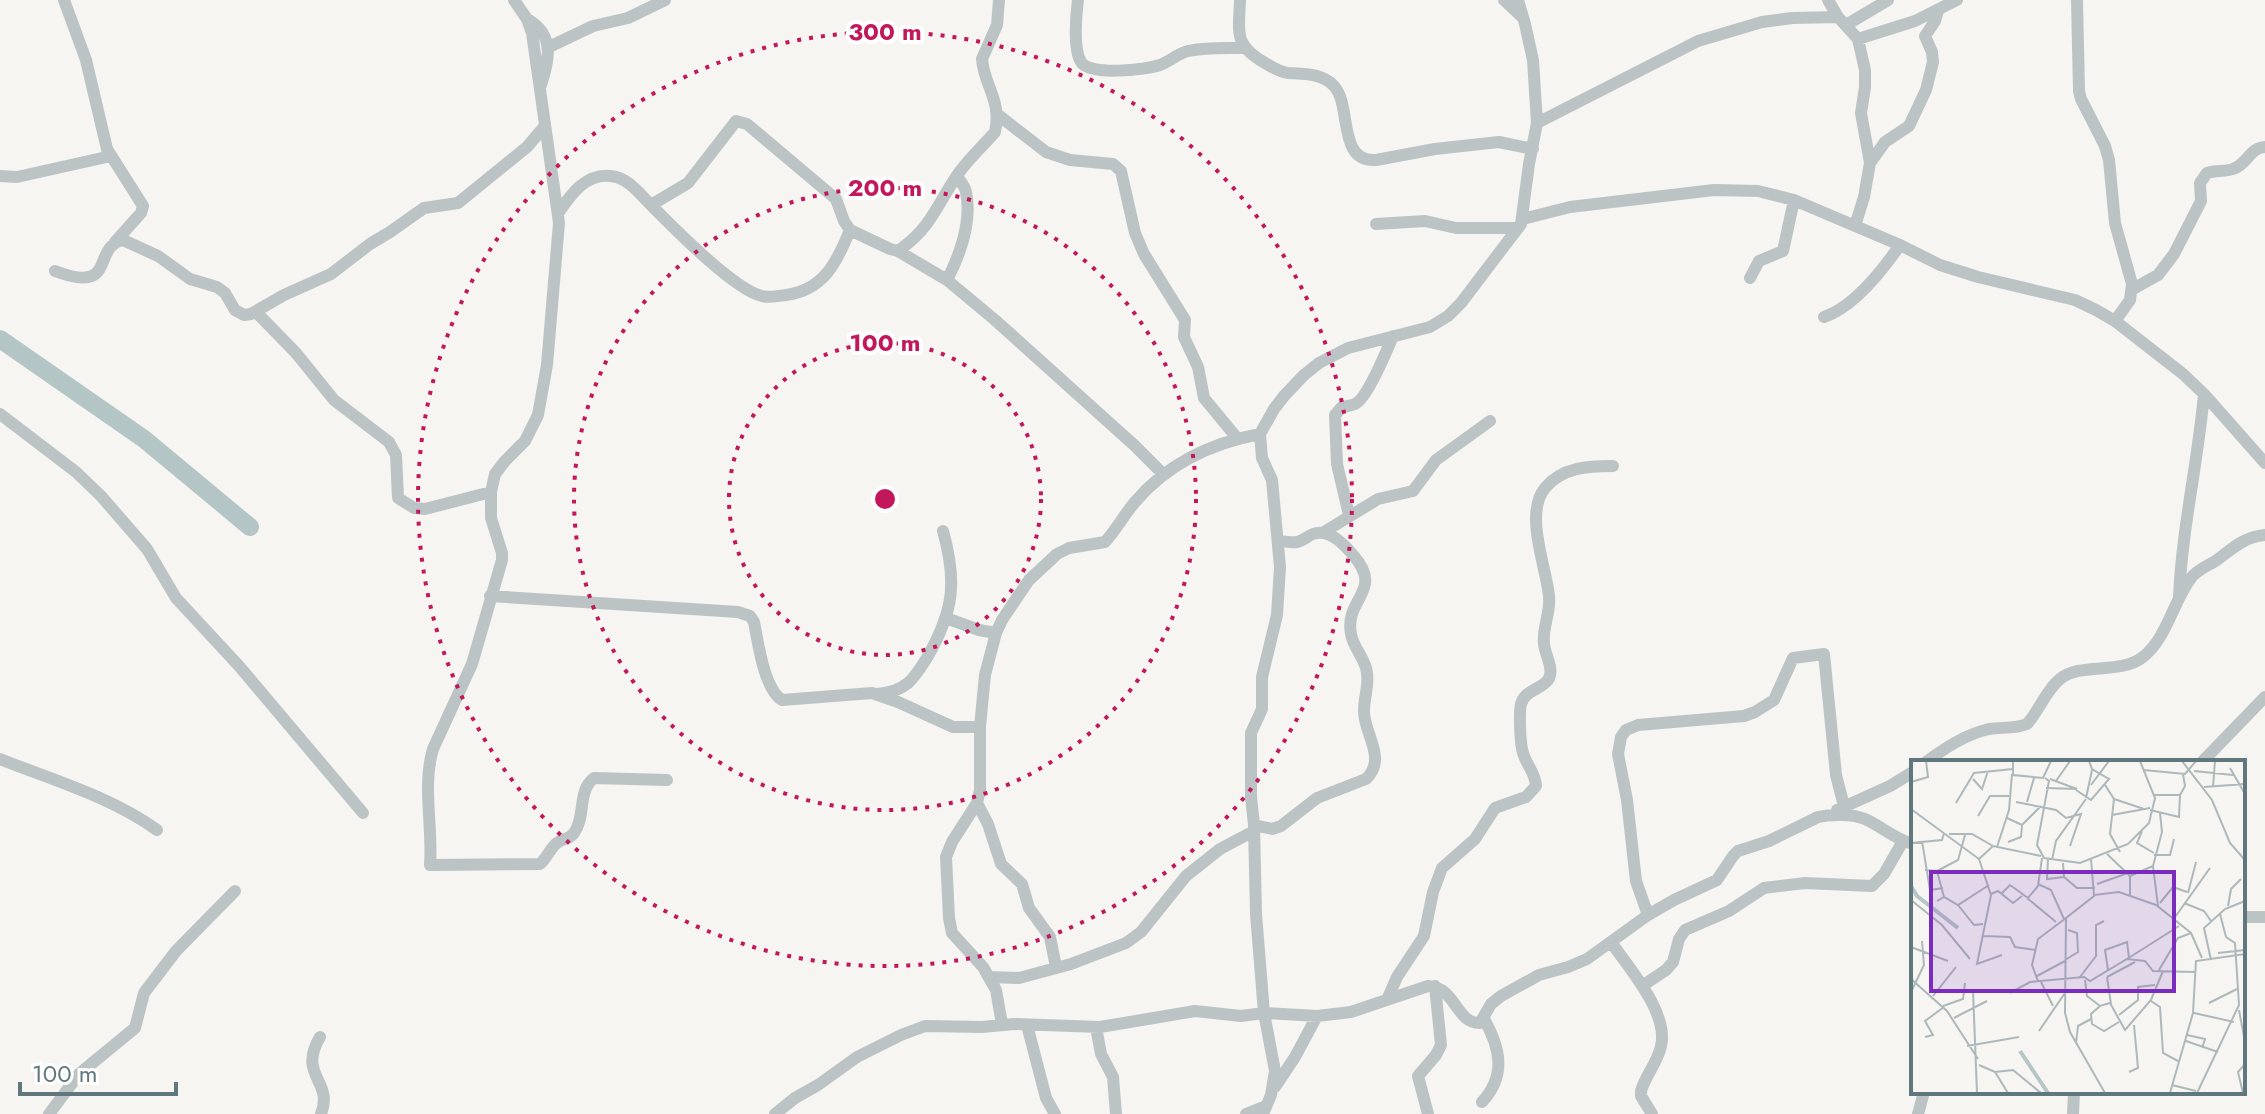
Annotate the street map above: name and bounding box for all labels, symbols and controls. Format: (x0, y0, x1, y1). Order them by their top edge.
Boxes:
text: 300 m (848, 14, 922, 49)
text: 200 m (848, 170, 922, 205)
text: 100 m (850, 325, 920, 360)
centre of rings (871, 485, 899, 513)
inset map (1911, 760, 2245, 1094)
scale bar (20, 1046, 176, 1096)
text: 100 m (32, 1056, 98, 1091)

